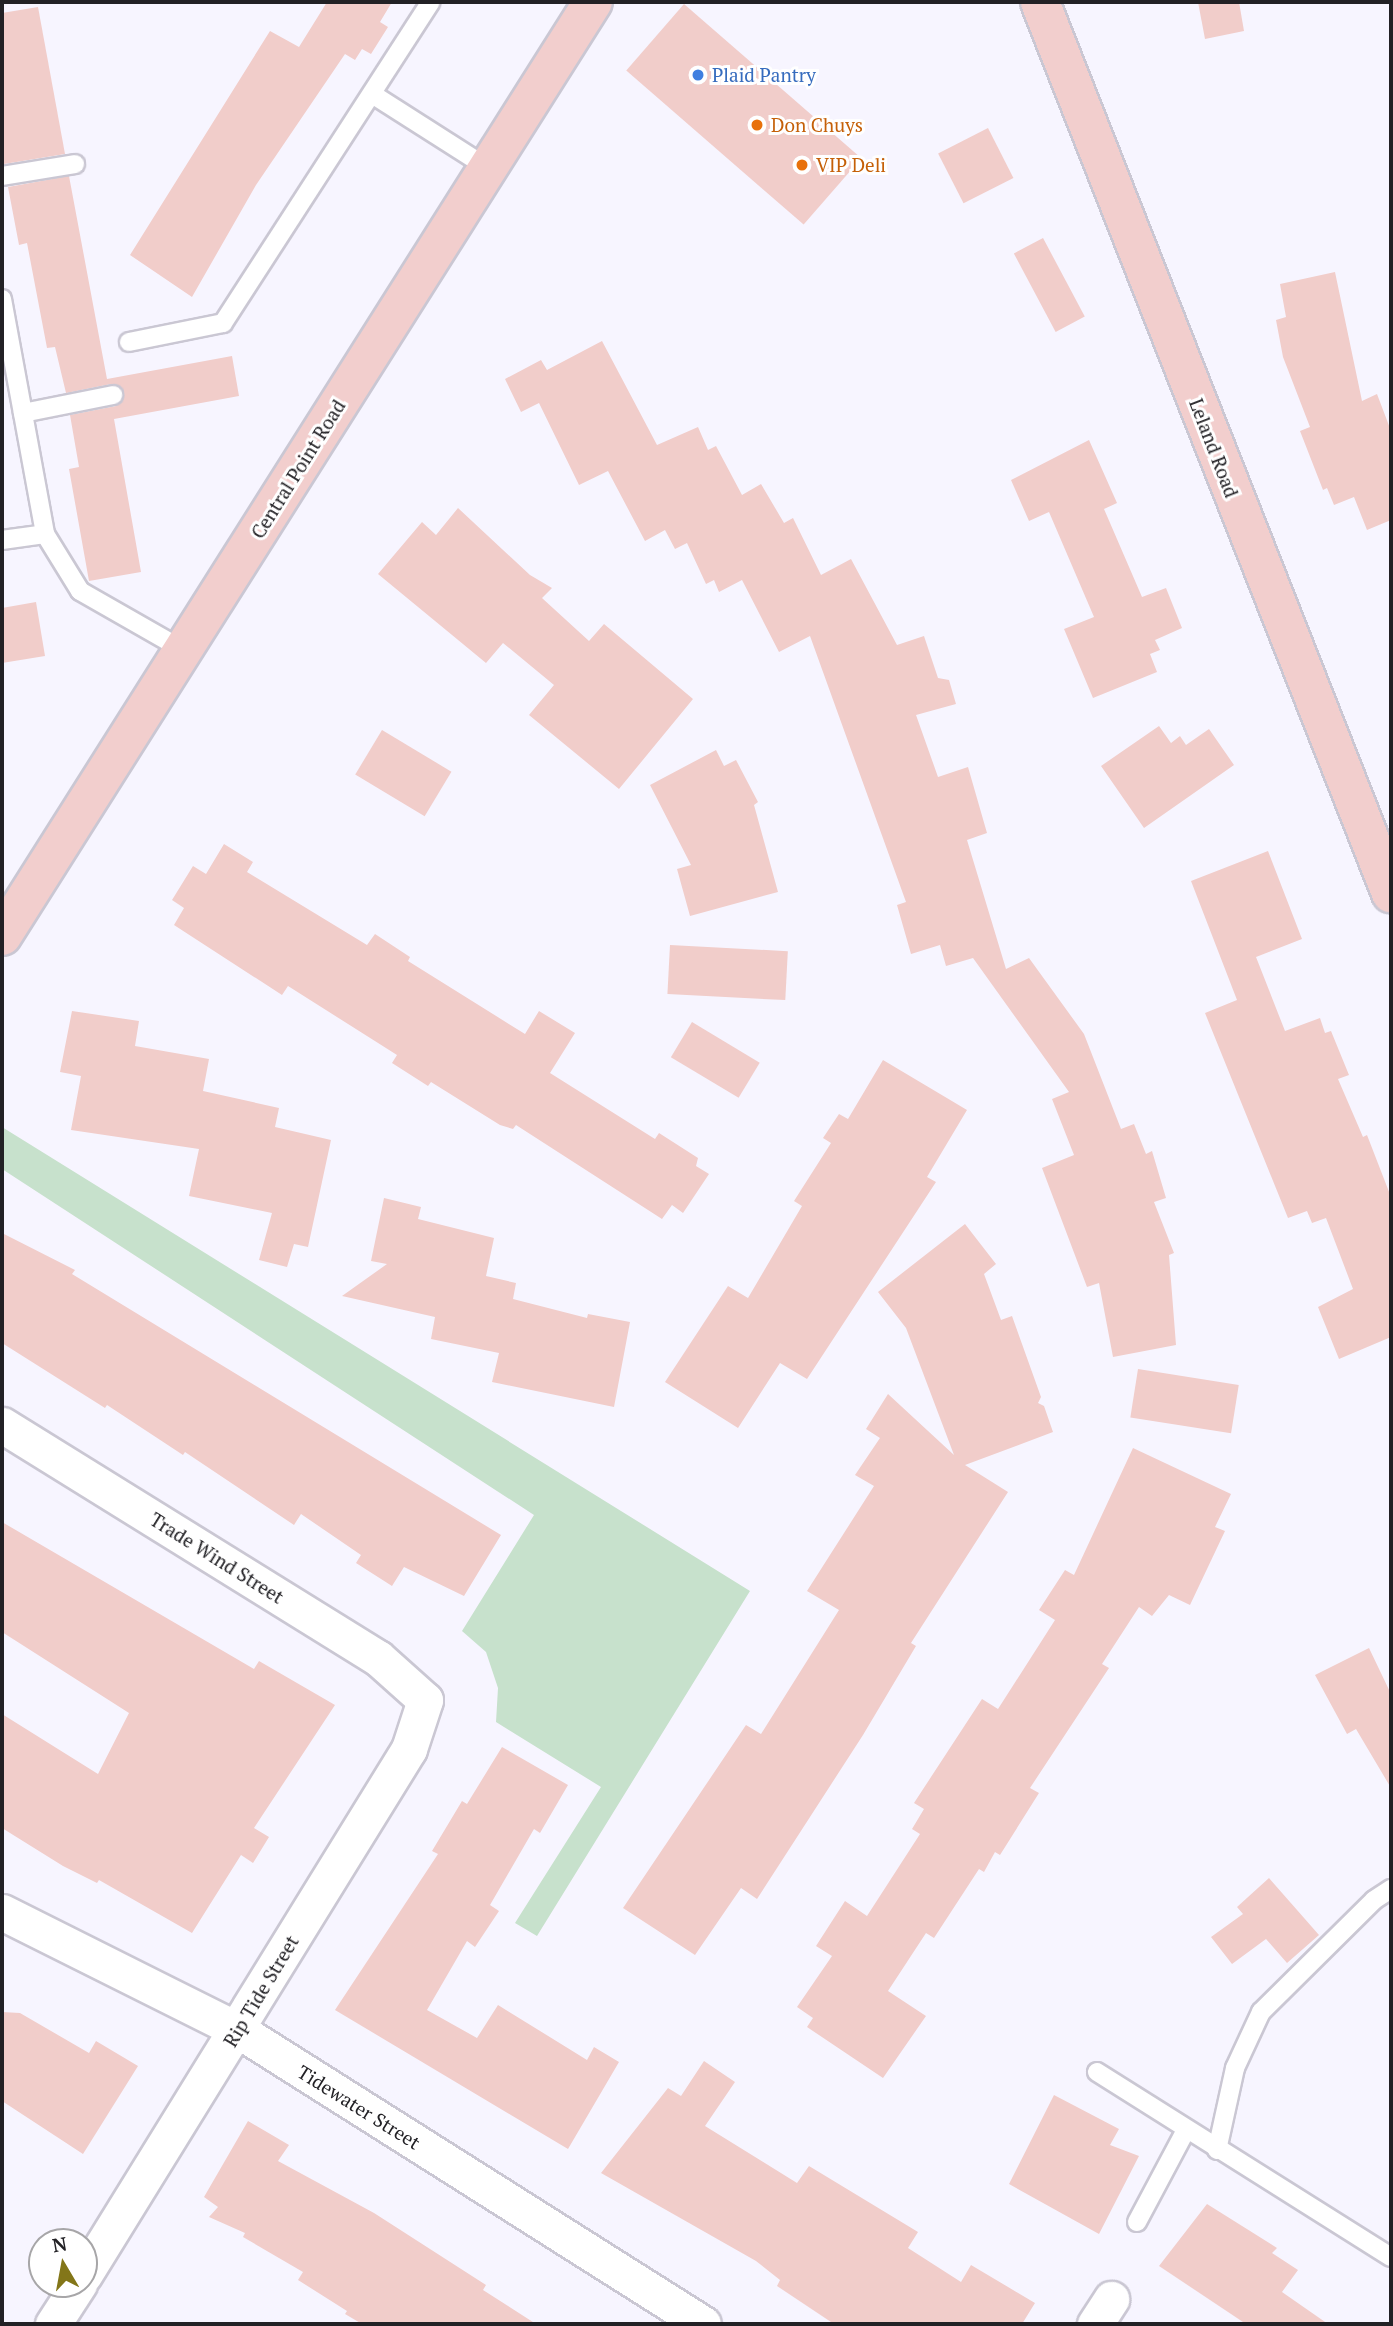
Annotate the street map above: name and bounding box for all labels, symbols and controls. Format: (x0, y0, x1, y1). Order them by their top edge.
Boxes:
place label: Plaid Pantry (712, 64, 816, 86)
marker: Plaid Pantry (690, 67, 706, 83)
place label: Don Chuys (771, 114, 863, 136)
marker: Don Chuys (749, 117, 765, 133)
place label: VIP Deli (816, 154, 886, 176)
marker: VIP Deli (794, 157, 810, 173)
street label: Central Point Road (246, 395, 350, 543)
street label: Leland Road (1185, 395, 1243, 501)
street label: Trade Wind Street (146, 1508, 288, 1608)
street label: Rip Tide Street (219, 1931, 303, 2051)
street label: Tidewater Street (294, 2060, 424, 2154)
north arrow (28, 2228, 98, 2298)
text: N (50, 2230, 69, 2257)

